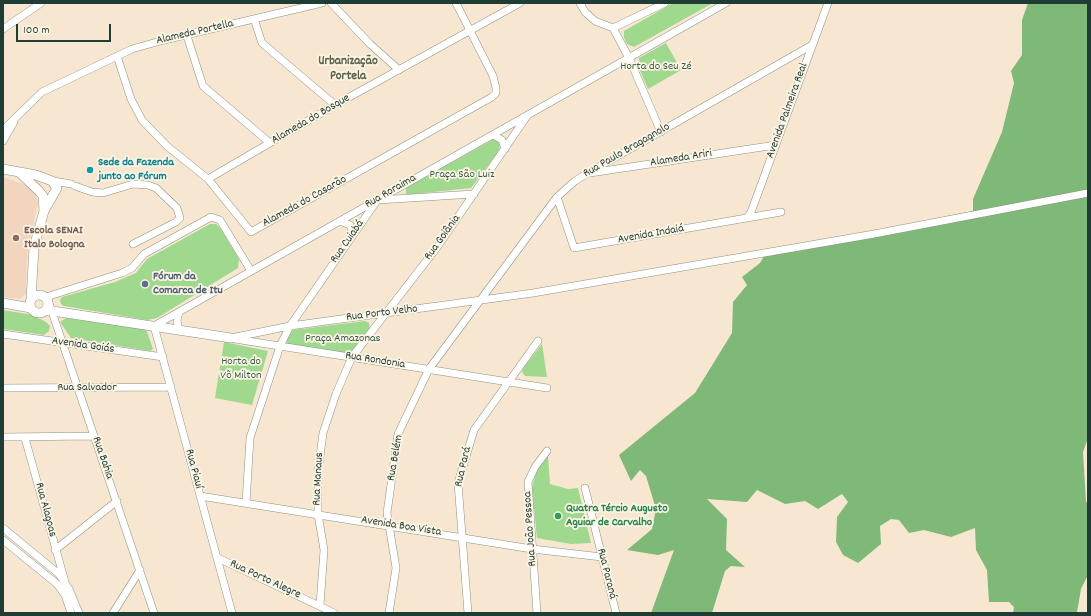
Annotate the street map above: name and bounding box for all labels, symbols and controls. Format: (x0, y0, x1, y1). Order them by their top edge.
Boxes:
scale bar (18, 16, 113, 42)
street label: Alameda Portella (155, 17, 235, 49)
text: 100 m (23, 22, 50, 39)
district label: Urbanização Portela (318, 54, 378, 85)
park label: Horta do Seu Zé (620, 60, 692, 74)
street label: Avenida Palmeira Real (764, 61, 812, 161)
street label: Alameda do Bosque (269, 92, 353, 148)
street label: Rua Paulo Bragagnolo (581, 120, 673, 182)
street label: Alameda Ariri (649, 147, 713, 171)
place label: Sede da Fazenda junto ao Fórum (98, 156, 174, 184)
marker: Sede da Fazenda junto ao Fórum (85, 165, 95, 175)
park label: Praça São Luiz (430, 168, 494, 182)
street label: Rua Roraima (363, 172, 419, 212)
street label: Alameda do Casarão (260, 173, 350, 231)
street label: Rua Goiânia (422, 213, 464, 263)
street label: Rua Cuiabá (328, 218, 368, 266)
street label: Avenida Indaiá (617, 222, 685, 248)
place label: Escola SENAI Italo Bologna (24, 224, 84, 252)
marker: Escola SENAI Italo Bologna (11, 233, 21, 243)
place label: Fórum da Comarca de Itu (153, 270, 223, 298)
marker: Fórum da Comarca de Itu (140, 279, 150, 289)
street label: Rua Porto Velho (345, 302, 419, 326)
park label: Praça Amazonas (305, 332, 381, 346)
street label: Avenida Goiás (51, 334, 115, 358)
street label: Rua Rondonia (344, 349, 406, 373)
park label: Horta do Võ Milton (220, 355, 262, 383)
street label: Rua Salvador (57, 381, 117, 395)
street label: Rua Belém (385, 434, 407, 482)
street label: Rua Bahia (88, 435, 116, 481)
street label: Rua Pará (452, 445, 476, 489)
street label: Rua Piauí (181, 448, 205, 490)
street label: Rua Manaus (310, 452, 328, 506)
street label: Rua Alagoas (31, 481, 59, 539)
street label: Rua João Pessoa (521, 491, 541, 567)
place label: Quatra Tércio Augusto Aguiar de Carvalho (566, 502, 668, 530)
marker: Quatra Tércio Augusto Aguiar de Carvalho (553, 511, 563, 521)
street label: Avenida Boa Vista (360, 514, 442, 540)
street label: Rua Paraná (593, 547, 619, 601)
street label: Rua Porto Alegre (227, 557, 303, 603)

